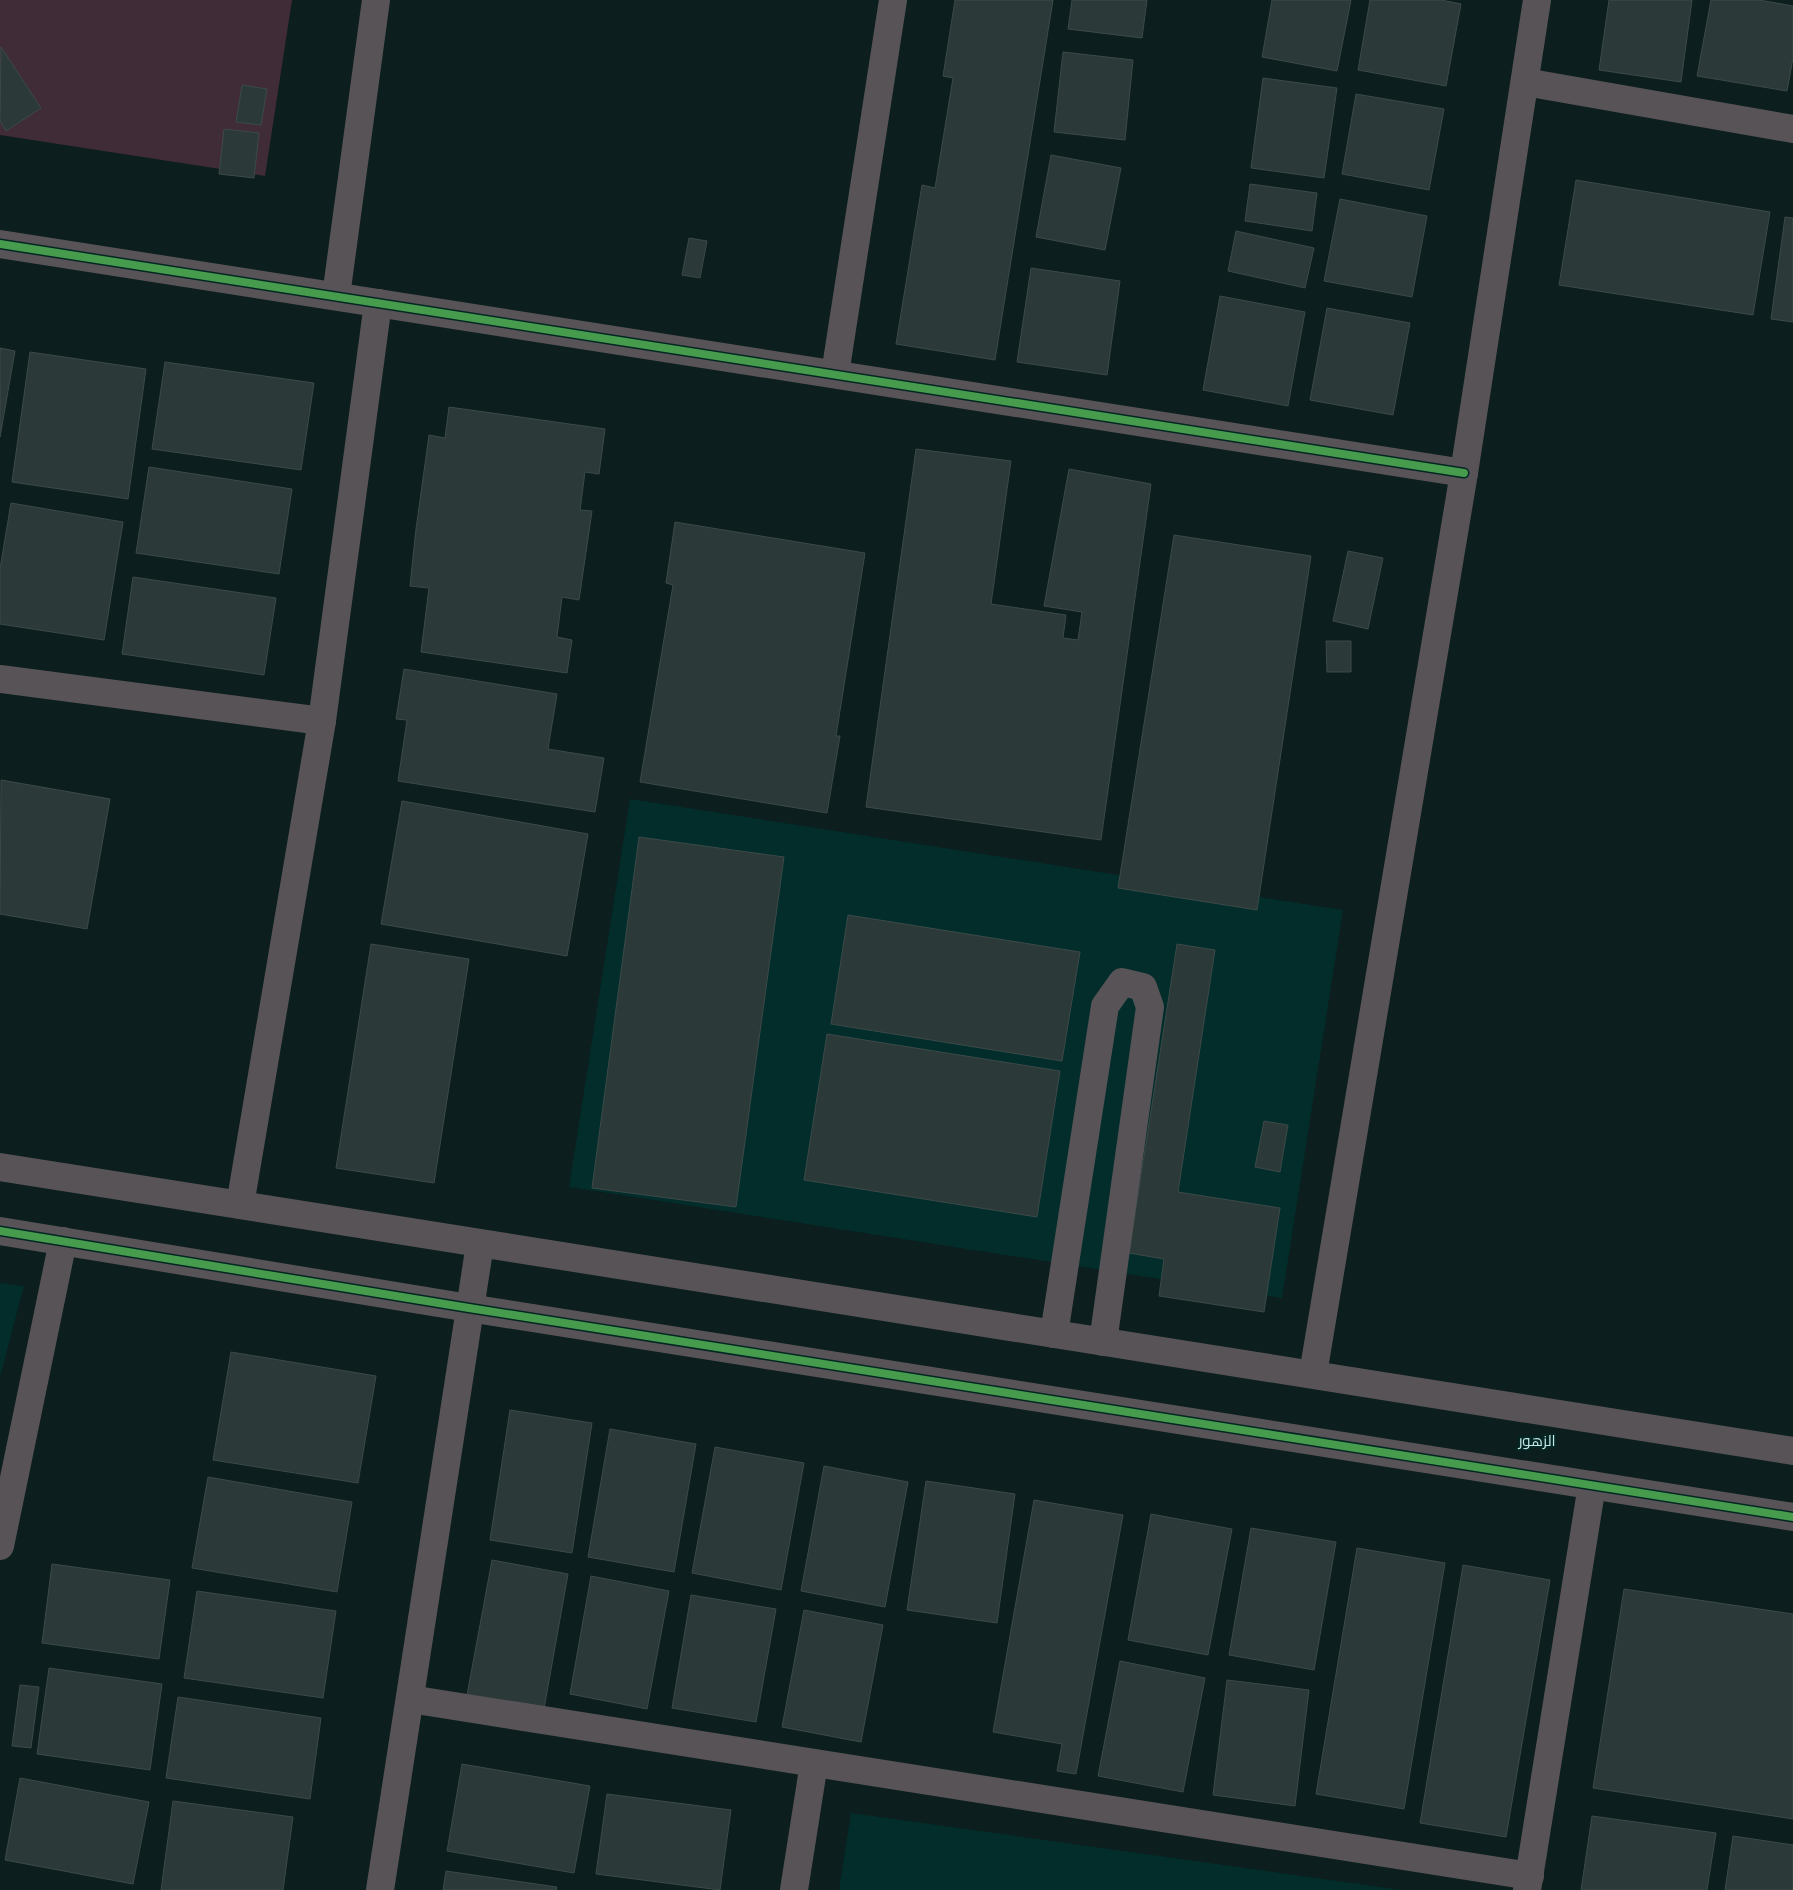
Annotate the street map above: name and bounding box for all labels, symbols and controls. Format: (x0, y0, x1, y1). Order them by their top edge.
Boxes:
district label: الزهور (1517, 1432, 1556, 1450)

